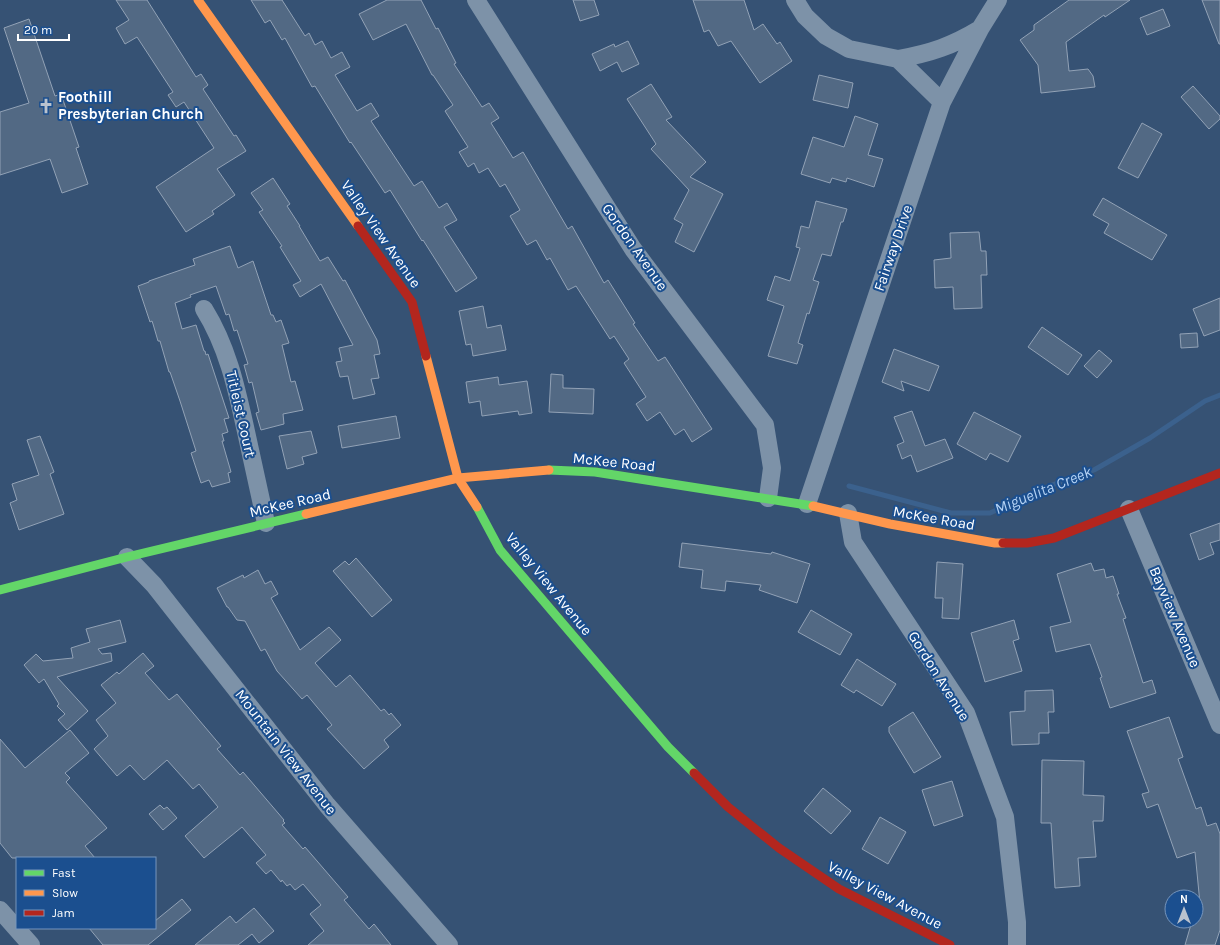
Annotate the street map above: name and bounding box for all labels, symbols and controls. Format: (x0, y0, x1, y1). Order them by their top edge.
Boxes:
scale bar (18, 16, 69, 42)
text: 20 m (24, 23, 52, 37)
place label: Foothill Presbyterian Church (58, 88, 203, 123)
church icon: Foothill Presbyterian Church (37, 97, 55, 115)
street label: Valley View Avenue (337, 177, 425, 291)
street label: Gordon Avenue (598, 200, 672, 294)
street label: Fairway Drive (870, 202, 916, 294)
street label: Titleist Court (222, 369, 260, 460)
street label: McKee Road (572, 449, 656, 475)
water label: Miguelita Creek (992, 462, 1095, 518)
street label: McKee Road (248, 485, 332, 521)
street label: McKee Road (892, 502, 976, 534)
street label: Valley View Avenue (502, 529, 596, 639)
street label: Bayview Avenue (1146, 564, 1204, 670)
street label: Gordon Avenue (904, 628, 974, 724)
street label: Mountain View Avenue (231, 686, 341, 818)
legend (16, 857, 156, 929)
street label: Valley View Avenue (825, 857, 945, 933)
text: Fast (52, 866, 76, 880)
text: Slow (52, 886, 78, 900)
north arrow (1164, 889, 1204, 929)
text: N (1180, 893, 1188, 906)
text: Jam (52, 906, 75, 920)

